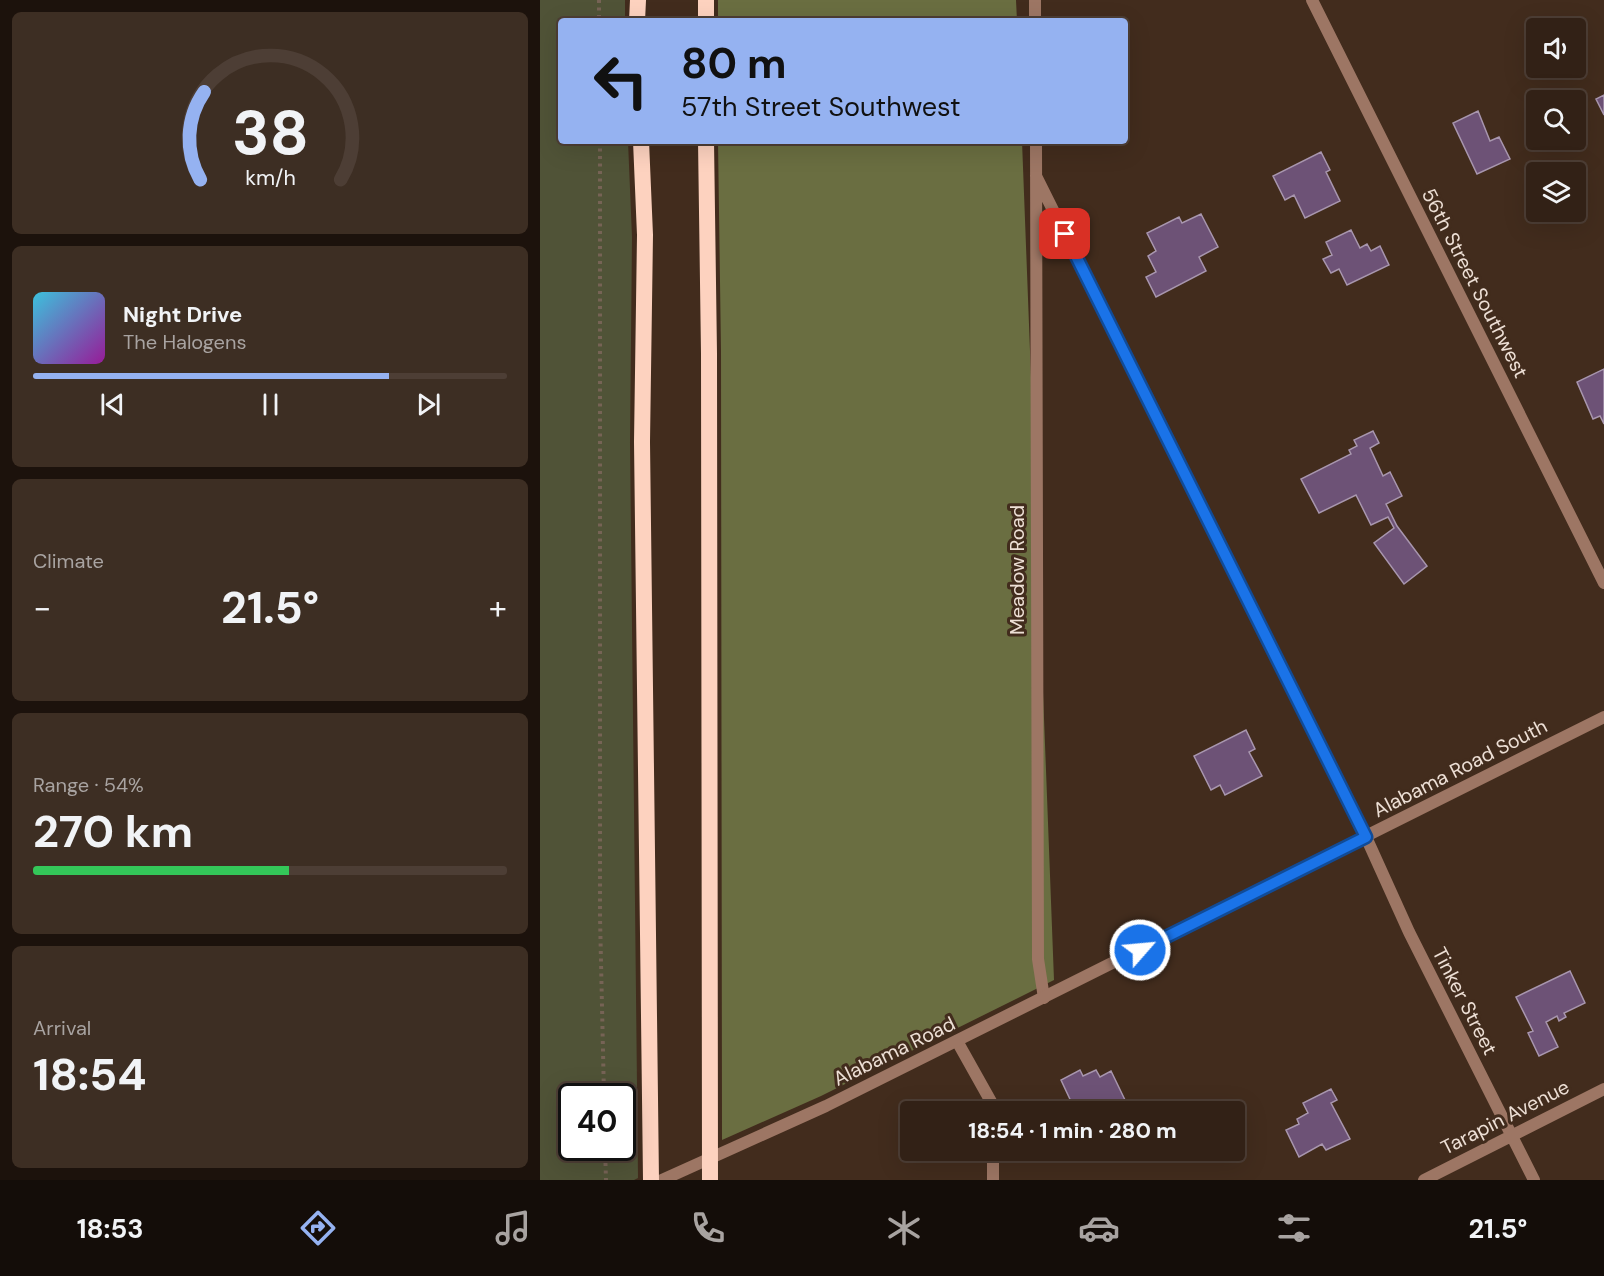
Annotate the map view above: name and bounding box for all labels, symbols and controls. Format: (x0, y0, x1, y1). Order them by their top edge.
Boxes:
map controls (1526, 18, 1586, 222)
button: sound (1526, 18, 1586, 78)
text: 80 m (681, 36, 787, 91)
icon: left (582, 42, 660, 120)
text: 57th Street Southwest (681, 89, 961, 124)
button: search (1526, 90, 1586, 150)
text: 38 (231, 92, 309, 173)
button: layers (1526, 162, 1586, 222)
text: km/h (245, 164, 295, 192)
street label: 56th Street Southwest (1416, 184, 1534, 382)
pin (1039, 208, 1090, 259)
icon: arrive (1048, 217, 1081, 250)
text: Night Drive (123, 300, 242, 329)
text: The Halogens (123, 329, 246, 355)
icon: previous (96, 388, 129, 421)
icon: pause (254, 388, 287, 421)
icon: next (412, 388, 445, 421)
street label: Meadow Road (1004, 505, 1030, 635)
text: Climate (33, 548, 104, 574)
text: 21.5° (221, 578, 319, 637)
text: − (33, 586, 51, 629)
text: + (489, 586, 507, 629)
street label: Alabama Road South (1368, 713, 1552, 823)
text: Range · 54% (33, 772, 144, 798)
text: 270 km (33, 802, 193, 861)
position arrow (1108, 918, 1172, 982)
street label: Tinker Street (1427, 943, 1503, 1059)
street label: Alabama Road (829, 1010, 959, 1092)
text: Arrival (33, 1015, 91, 1041)
text: 18:54 (33, 1045, 147, 1104)
street label: Tarapin Avenue (1436, 1073, 1574, 1161)
speed limit sign: 40 (558, 1083, 636, 1161)
text: 18:54 · 1 min · 280 m (968, 1116, 1177, 1145)
icon: directions (297, 1207, 339, 1249)
icon: music (492, 1207, 534, 1249)
icon: phone (687, 1207, 729, 1249)
icon: climate (883, 1207, 925, 1249)
icon: car (1078, 1207, 1120, 1249)
icon: filters (1273, 1207, 1315, 1249)
text: 18:53 (77, 1211, 144, 1246)
text: 21.5° (1468, 1211, 1527, 1246)

